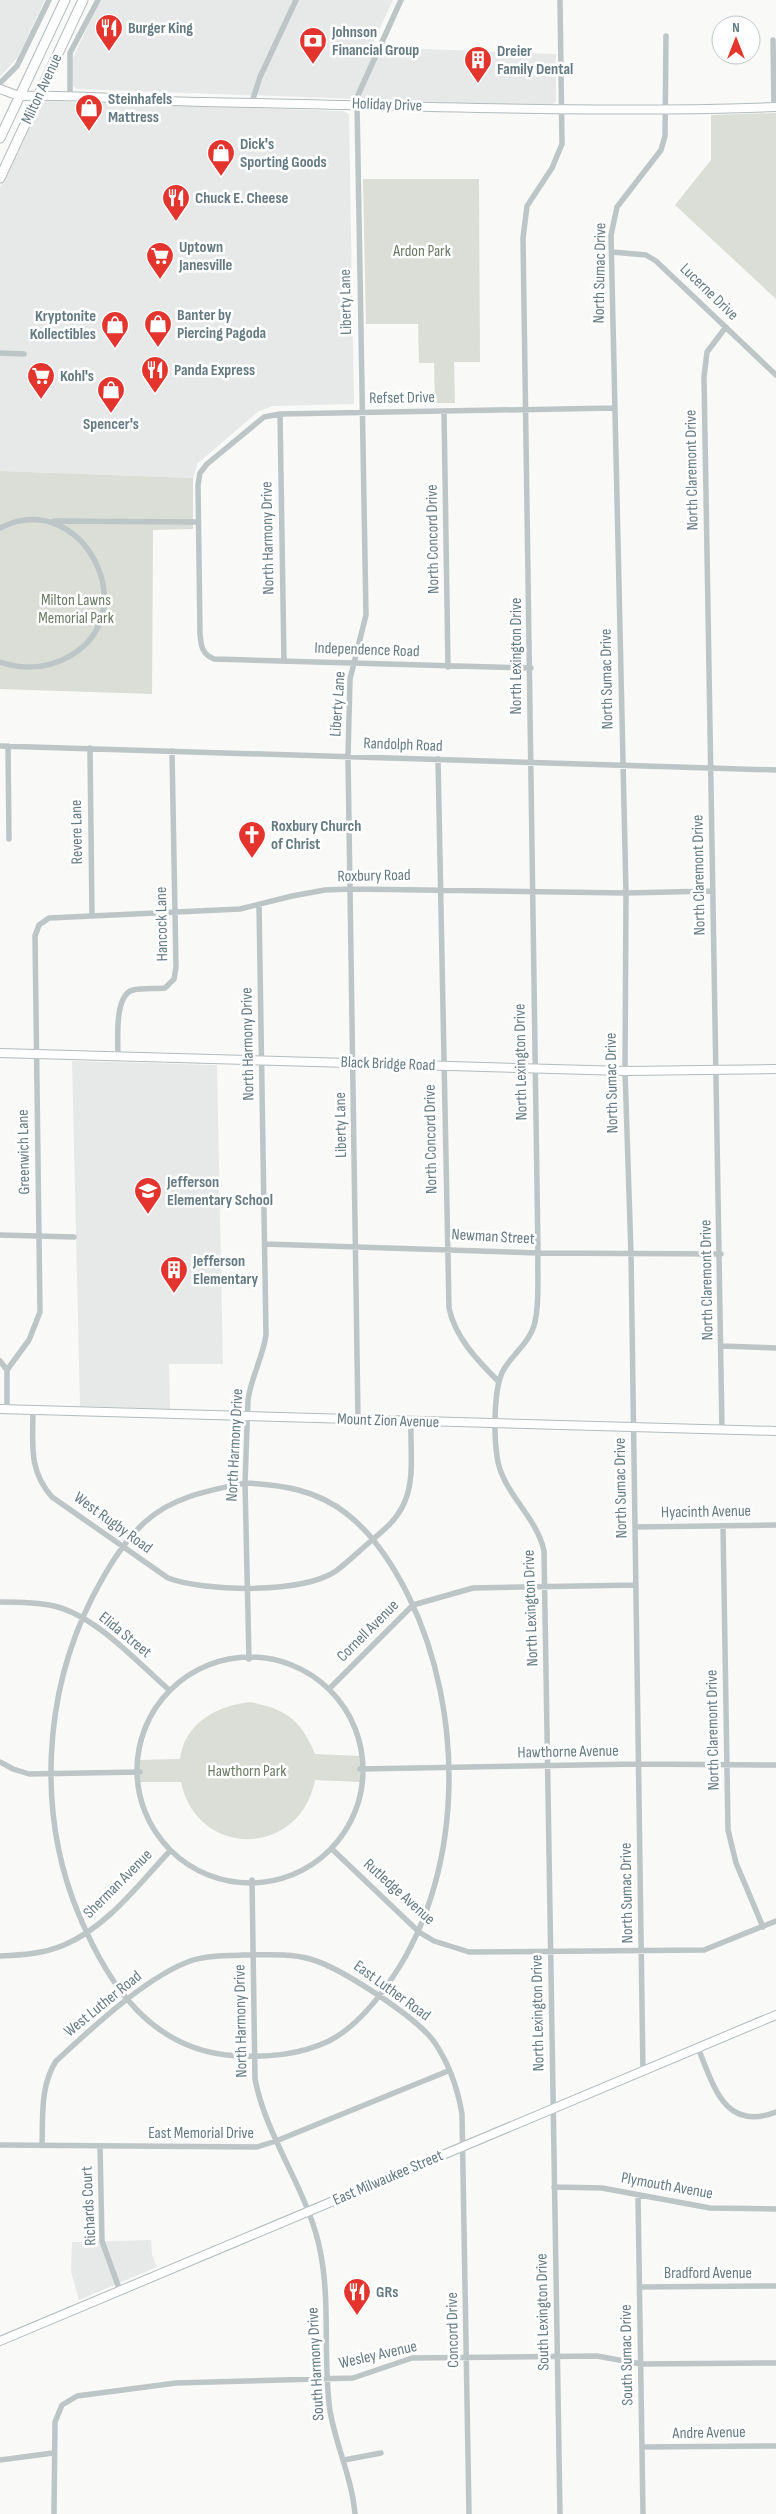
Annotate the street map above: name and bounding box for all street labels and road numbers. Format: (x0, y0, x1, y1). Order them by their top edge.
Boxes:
street label: Milton Avenue (17, 51, 67, 127)
street label: Holiday Drive (351, 94, 423, 116)
street label: North Sumac Drive (590, 222, 610, 324)
street label: Lucerne Drive (676, 260, 742, 324)
street label: Liberty Lane (336, 269, 356, 335)
street label: Refset Drive (369, 388, 435, 408)
street label: North Claremont Drive (681, 409, 703, 531)
street label: North Harmony Drive (258, 481, 278, 595)
street label: North Concord Drive (423, 484, 443, 594)
street label: North Lexington Drive (507, 598, 526, 714)
street label: North Sumac Drive (597, 628, 617, 730)
street label: Independence Road (314, 639, 420, 661)
street label: Liberty Lane (326, 671, 350, 737)
street label: Randolph Road (363, 734, 443, 756)
street label: Revere Lane (67, 799, 87, 865)
street label: North Claremont Drive (688, 814, 710, 936)
street label: Roxbury Road (337, 866, 411, 886)
street label: Hancock Lane (152, 887, 172, 961)
street label: North Harmony Drive (238, 987, 258, 1101)
street label: North Lexington Drive (510, 1003, 532, 1121)
street label: North Sumac Drive (602, 1032, 622, 1134)
street label: Black Bridge Road (340, 1053, 436, 1075)
street label: North Concord Drive (421, 1084, 441, 1194)
street label: Liberty Lane (331, 1092, 351, 1158)
street label: Greenwich Lane (14, 1109, 34, 1195)
street label: North Claremont Drive (696, 1219, 718, 1341)
street label: Newman Street (451, 1225, 535, 1249)
street label: North Harmony Drive (223, 1388, 247, 1502)
street label: Mount Zion Avenue (337, 1410, 439, 1432)
street label: North Sumac Drive (611, 1437, 631, 1539)
street label: West Rugby Road (70, 1488, 156, 1558)
street label: Hyacinth Avenue (661, 1502, 751, 1522)
street label: North Lexington Drive (519, 1549, 543, 1667)
street label: Cornell Avenue (333, 1596, 403, 1666)
street label: Elida Street (95, 1608, 155, 1662)
street label: North Claremont Drive (702, 1669, 724, 1791)
street label: Hawthorne Avenue (517, 1742, 619, 1762)
street label: North Sumac Drive (617, 1842, 637, 1944)
street label: Sherman Avenue (80, 1846, 156, 1922)
street label: Rutledge Avenue (359, 1855, 439, 1929)
street label: North Lexington Drive (527, 1954, 549, 2072)
street label: East Luther Road (350, 1957, 434, 2025)
street label: North Harmony Drive (231, 1964, 251, 2078)
street label: West Luther Road (60, 1967, 146, 2041)
street label: East Memorial Drive (148, 2124, 254, 2143)
street label: East Milwaukee Street (330, 2146, 446, 2210)
street label: Richards Court (77, 2166, 101, 2246)
street label: Plymouth Avenue (620, 2169, 714, 2203)
street label: South Lexington Drive (532, 2253, 554, 2371)
street label: Bradford Avenue (664, 2264, 752, 2283)
street label: Concord Drive (443, 2292, 463, 2368)
street label: South Sumac Drive (617, 2304, 637, 2406)
street label: South Harmony Drive (304, 2307, 328, 2421)
street label: Wesley Avenue (337, 2337, 419, 2373)
street label: Andre Avenue (671, 2423, 746, 2443)

